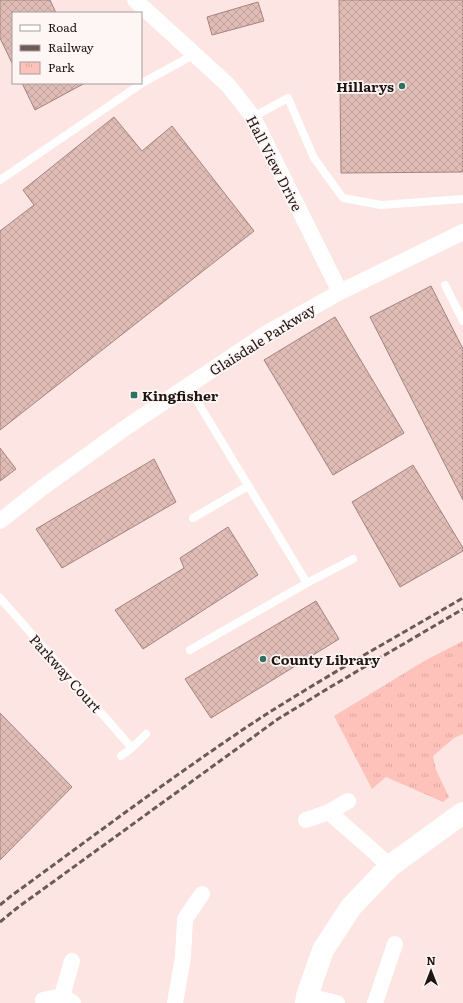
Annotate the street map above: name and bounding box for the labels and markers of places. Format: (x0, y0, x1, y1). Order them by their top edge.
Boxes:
place label: Hillarys (336, 76, 394, 96)
marker: Hillarys (397, 81, 407, 91)
place label: Kingfisher (142, 385, 219, 405)
marker: Kingfisher (129, 390, 139, 400)
place label: County Library (271, 649, 381, 669)
marker: County Library (258, 654, 268, 664)

